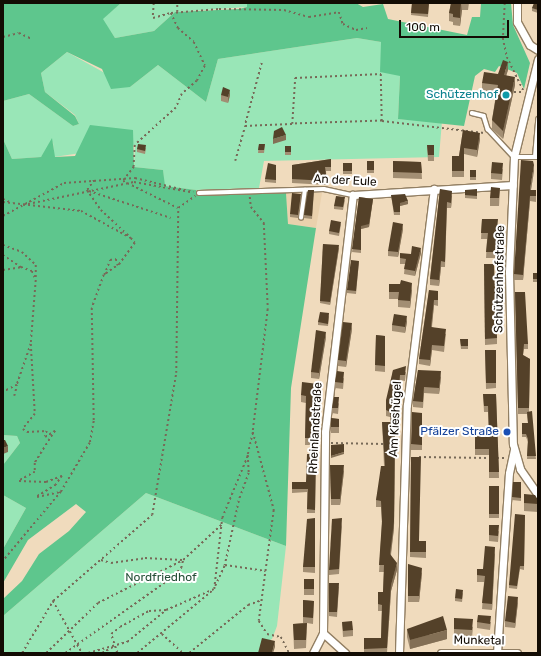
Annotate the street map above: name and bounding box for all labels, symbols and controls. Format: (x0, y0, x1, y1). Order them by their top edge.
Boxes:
scale bar (401, 12, 511, 38)
text: 100 m (406, 20, 440, 34)
place label: Schützenhof (426, 88, 498, 102)
marker: Schützenhof (501, 90, 511, 100)
street label: An der Eule (313, 172, 377, 190)
street label: Schützenhofstraße (492, 225, 508, 333)
street label: Am Kieshügel (387, 381, 405, 457)
street label: Rheinlandstraße (306, 382, 326, 474)
place label: Pfälzer Straße (420, 425, 499, 439)
marker: Pfälzer Straße (502, 427, 512, 437)
park label: Nordfriedhof (125, 571, 197, 585)
street label: Munketal (453, 633, 505, 649)

